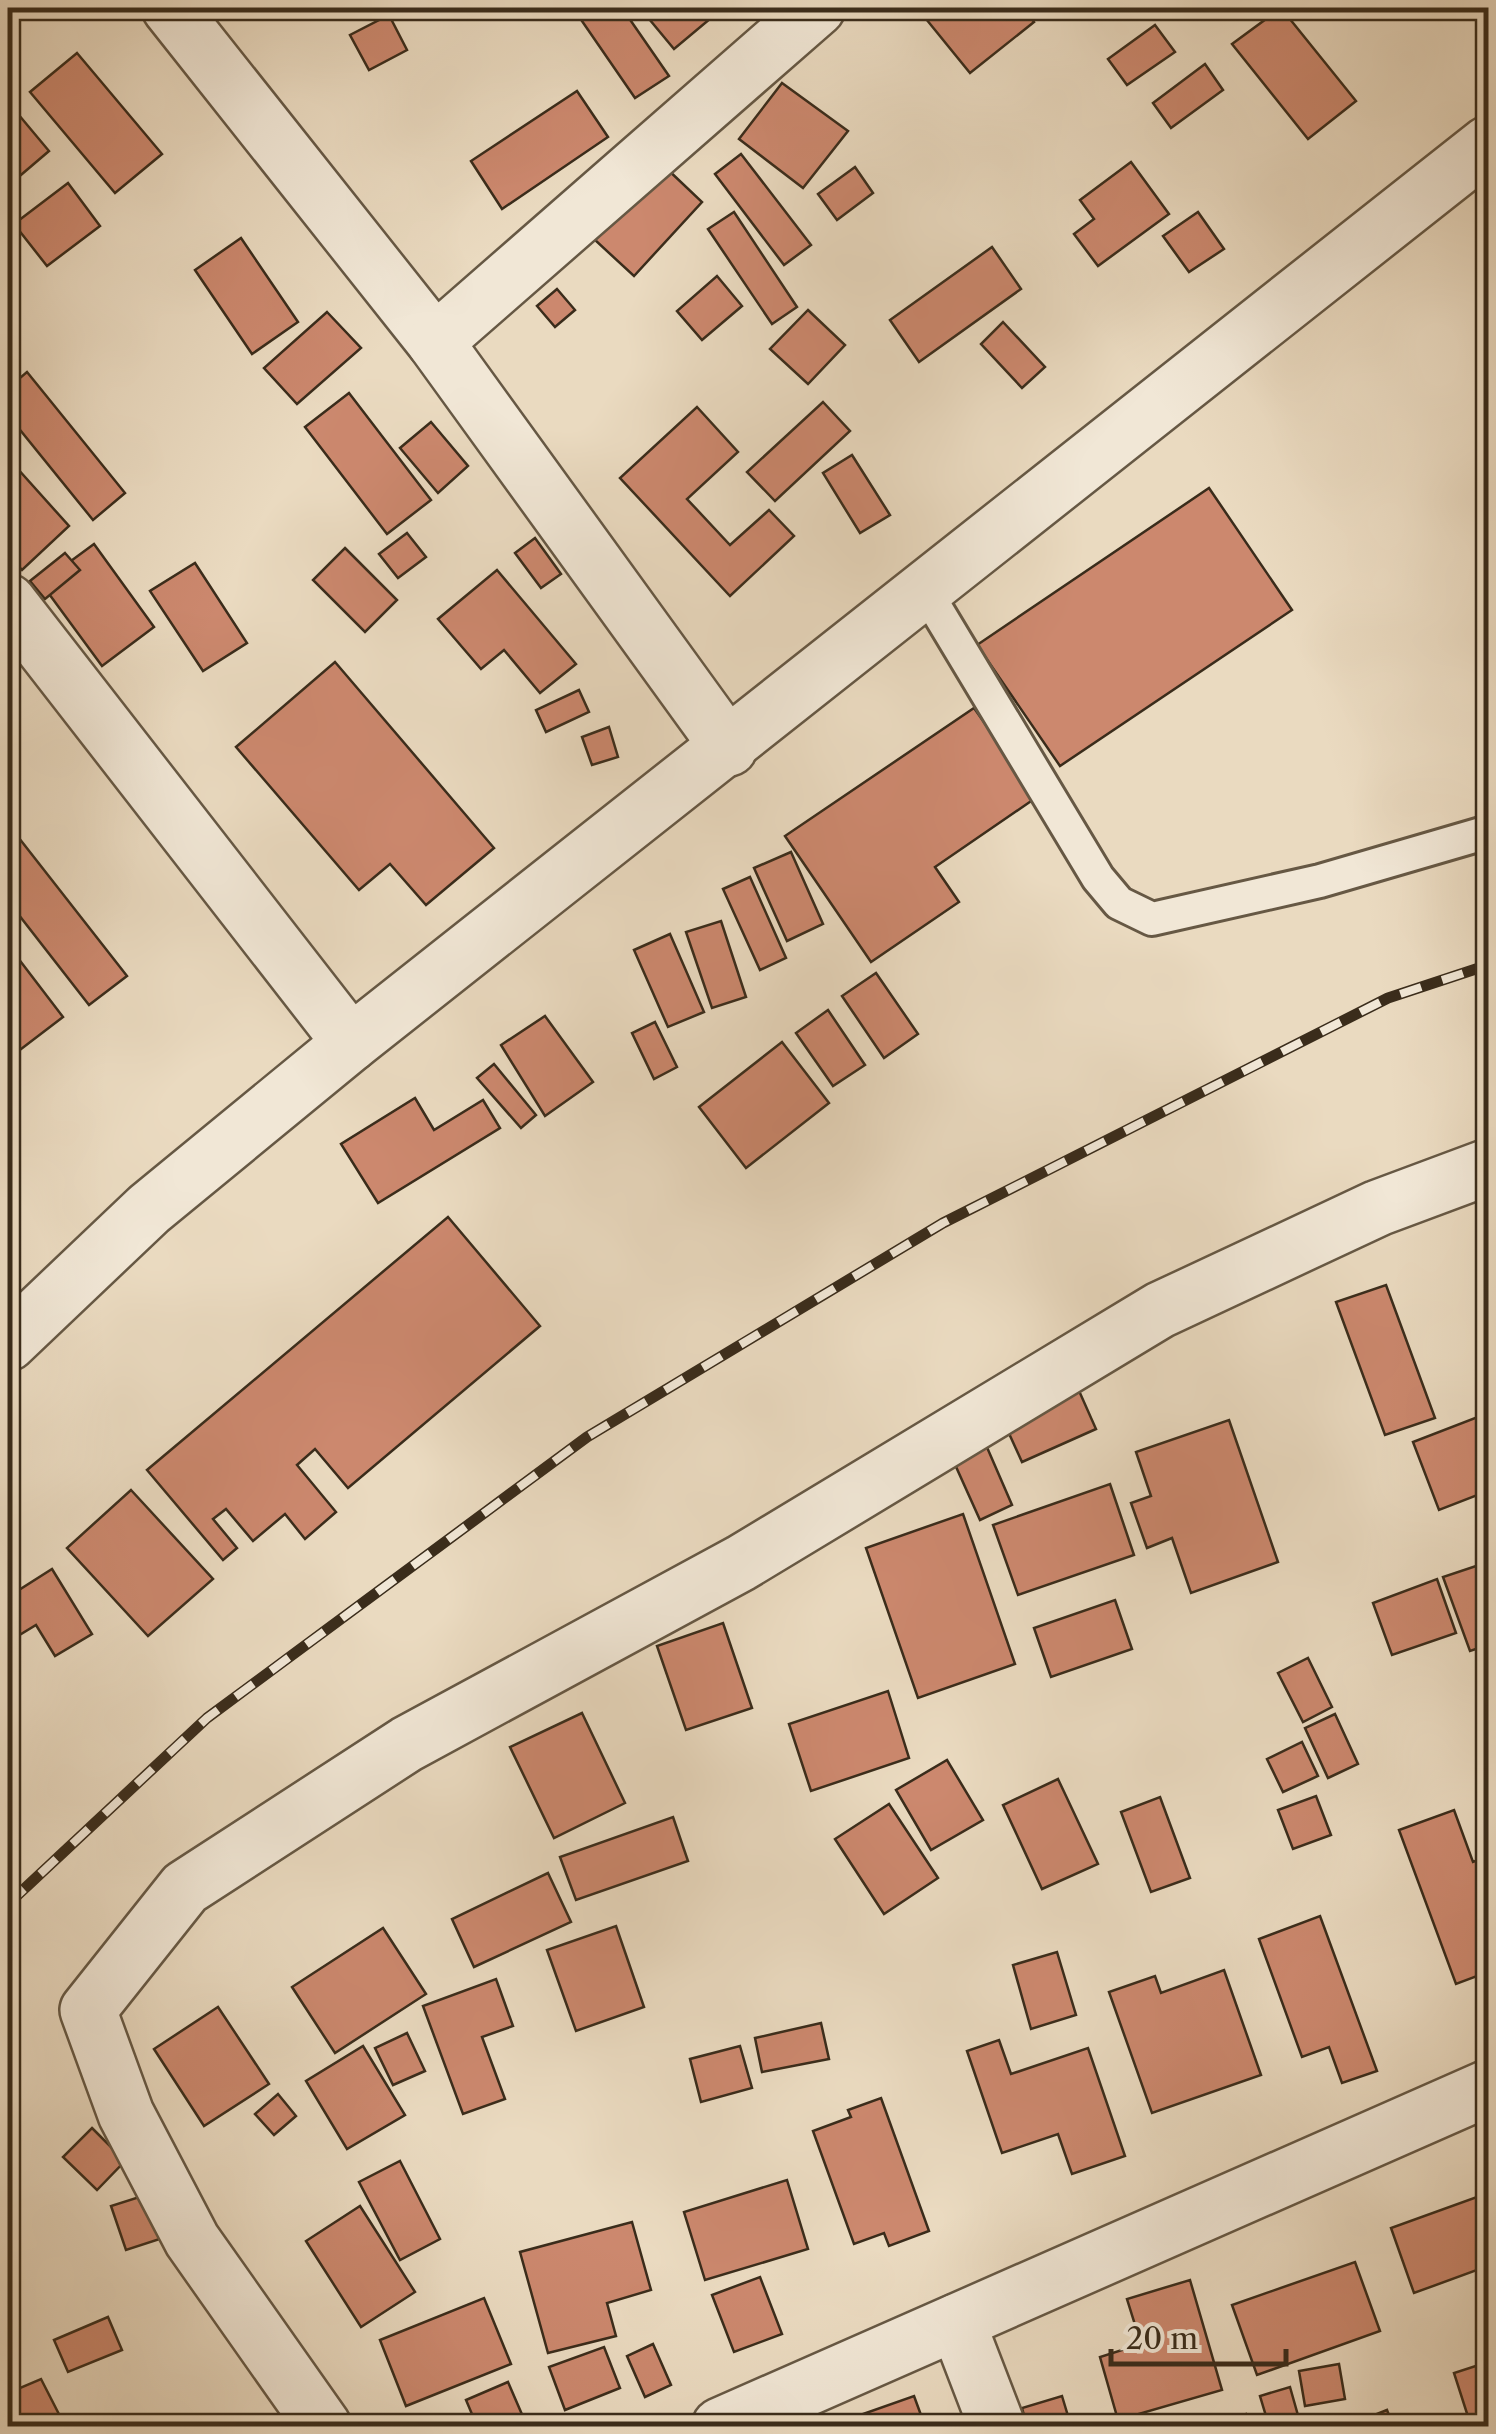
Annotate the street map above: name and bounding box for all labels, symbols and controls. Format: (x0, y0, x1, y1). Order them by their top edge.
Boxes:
scale bar (1111, 2304, 1286, 2366)
text: 20 m (1126, 2320, 1198, 2357)

